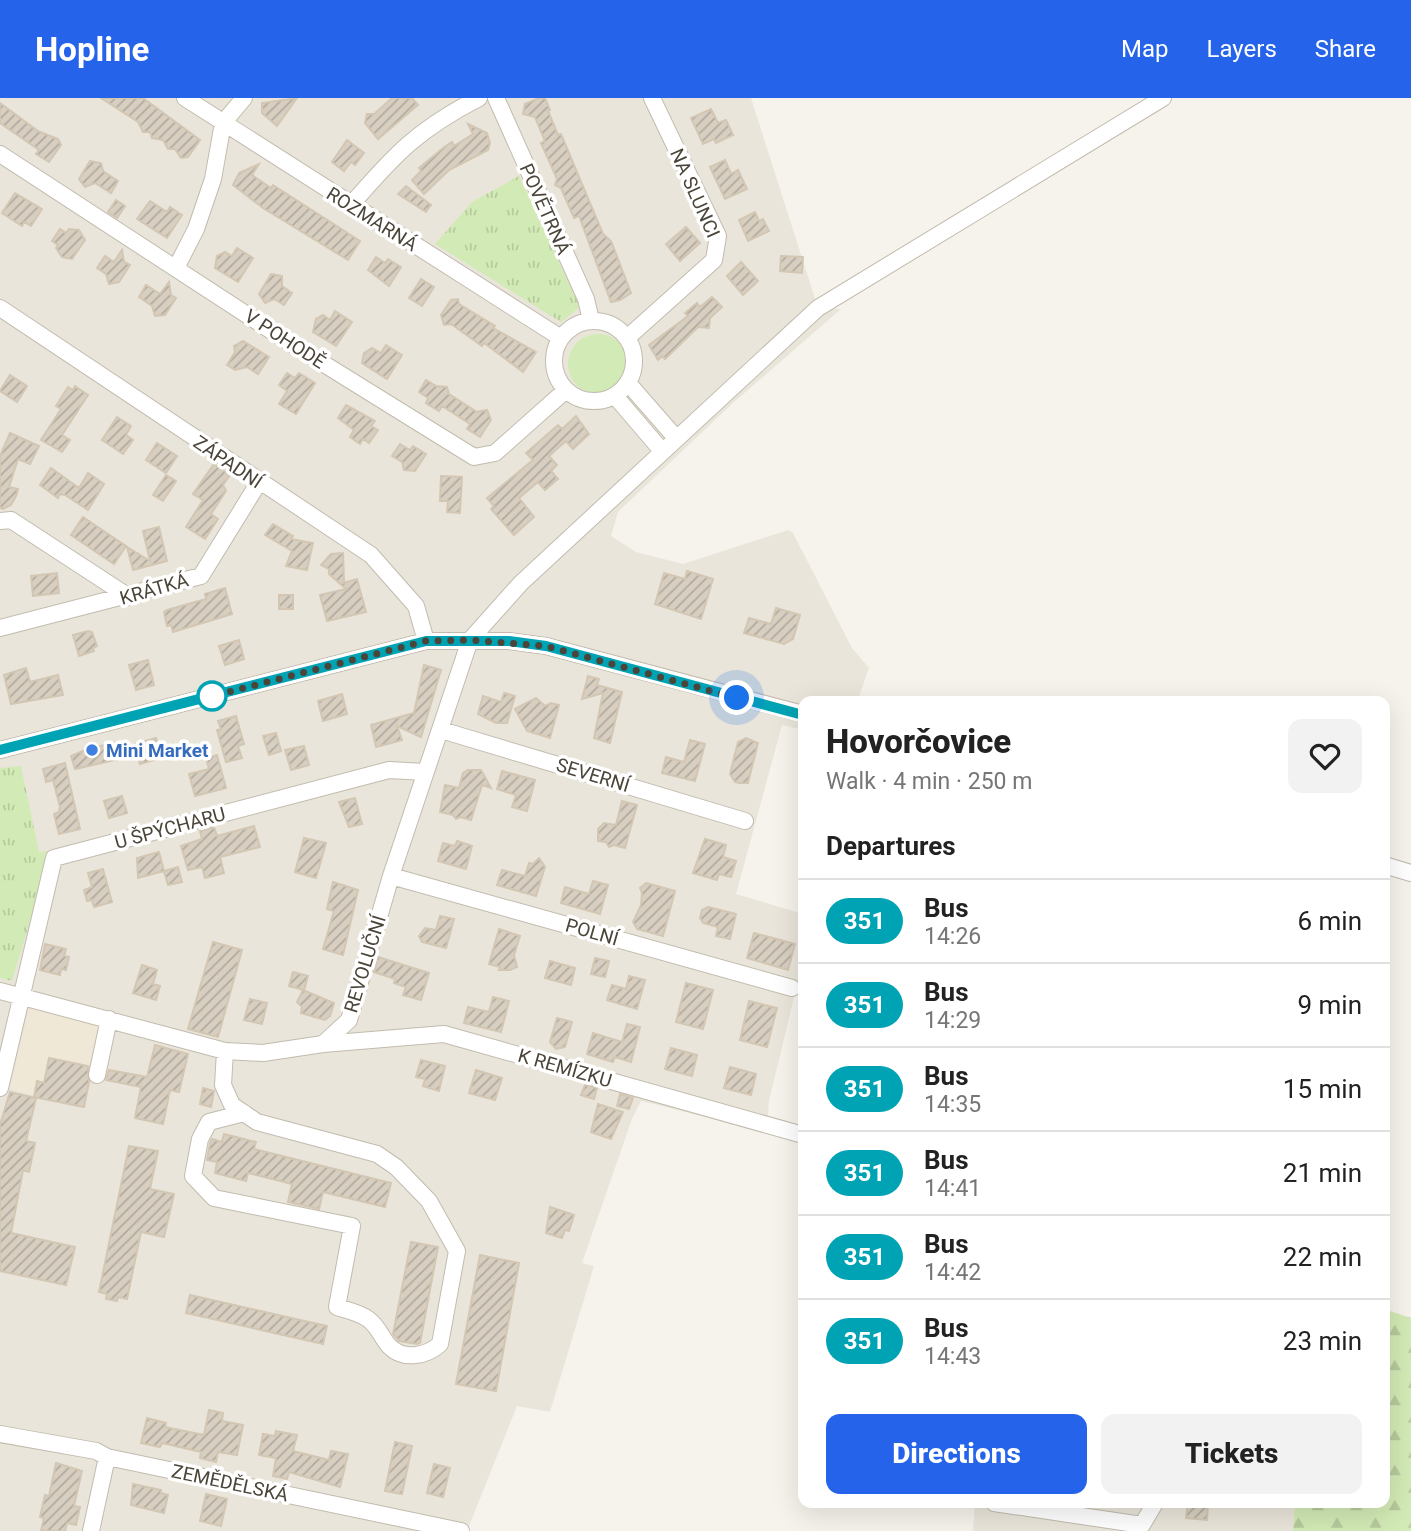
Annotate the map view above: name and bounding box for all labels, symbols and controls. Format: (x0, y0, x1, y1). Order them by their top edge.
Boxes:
text: Hopline (35, 30, 149, 69)
text: Map (1121, 35, 1169, 63)
text: Layers (1207, 35, 1277, 63)
text: Share (1315, 35, 1376, 63)
street label: NA SLUNCI (665, 145, 725, 241)
street label: POVĚTRNÁ (515, 160, 575, 259)
street label: ROZMARNÁ (322, 182, 422, 256)
street label: V POHODĚ (240, 304, 330, 374)
street label: ZÁPADNÍ (189, 431, 268, 494)
street label: KRÁTKÁ (117, 568, 192, 610)
your location (719, 680, 754, 715)
unlabelled marker (197, 681, 227, 711)
button: heart (1288, 719, 1362, 793)
text: Hovorčovice (826, 722, 1011, 761)
place label: Mini Market (106, 739, 209, 762)
marker: Mini Market (84, 742, 100, 758)
street label: SEVERNÍ (554, 753, 633, 797)
text: Walk · 4 min · 250 m (826, 768, 1032, 795)
street label: U ŠPÝCHARU (112, 802, 228, 854)
text: Departures (826, 831, 956, 861)
text: Bus (924, 893, 969, 923)
text: 6 min (1297, 906, 1362, 936)
text: 351 (844, 907, 885, 935)
street label: REVOLUČNÍ (339, 912, 391, 1016)
street label: POLNÍ (563, 914, 622, 951)
text: 14:26 (924, 923, 981, 950)
text: Bus (924, 977, 969, 1007)
text: 9 min (1297, 990, 1362, 1020)
text: 351 (844, 991, 885, 1019)
text: 14:29 (924, 1007, 981, 1034)
street label: K REMÍZKU (515, 1044, 615, 1092)
text: Bus (924, 1061, 969, 1091)
text: 15 min (1283, 1074, 1362, 1104)
text: 351 (844, 1075, 885, 1103)
text: 14:35 (924, 1091, 981, 1118)
text: Bus (924, 1145, 969, 1175)
text: 21 min (1283, 1158, 1362, 1188)
text: 351 (844, 1159, 885, 1187)
text: 14:41 (924, 1175, 981, 1202)
text: Bus (924, 1229, 969, 1259)
text: 22 min (1283, 1242, 1362, 1272)
text: 351 (844, 1243, 885, 1271)
text: 14:42 (924, 1259, 981, 1286)
text: Bus (924, 1313, 969, 1343)
text: 23 min (1283, 1326, 1362, 1356)
text: 351 (844, 1327, 885, 1355)
text: 14:43 (924, 1343, 981, 1370)
button: Directions (826, 1414, 1087, 1494)
button: Tickets (1101, 1414, 1362, 1494)
street label: ZEMĚDĚLSKÁ (170, 1459, 291, 1507)

